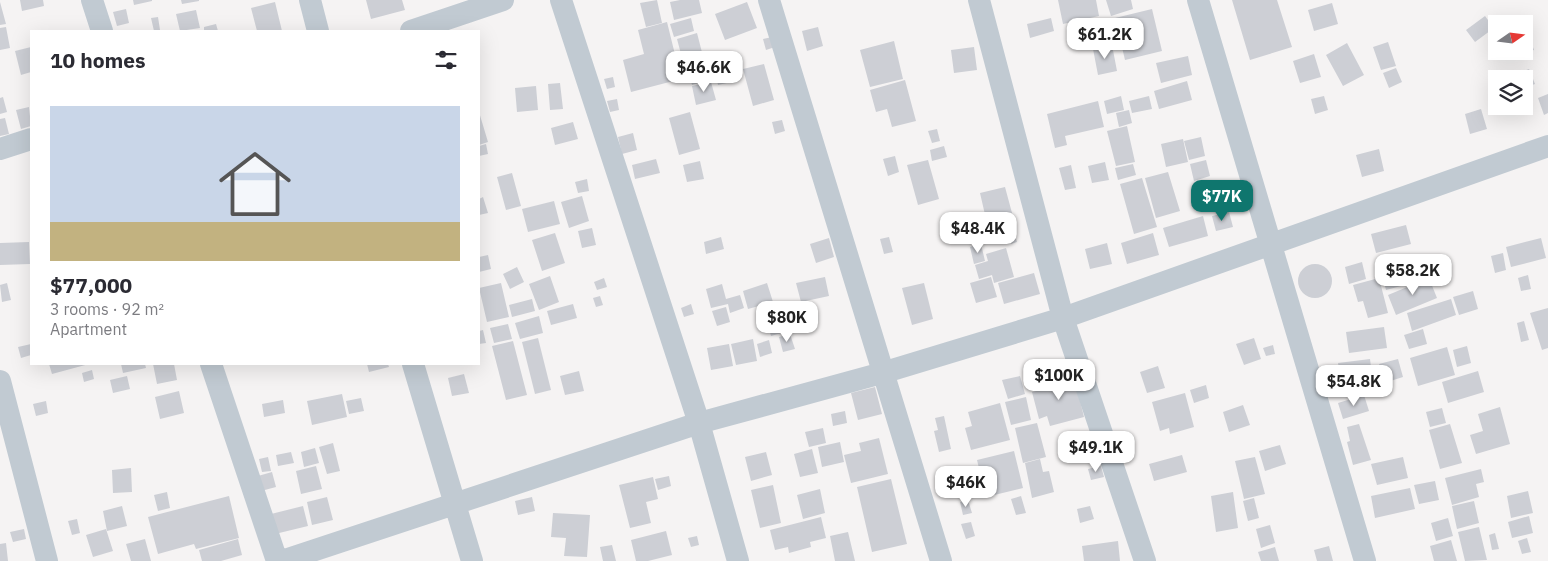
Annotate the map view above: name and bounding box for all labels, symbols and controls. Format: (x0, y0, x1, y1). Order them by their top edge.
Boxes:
north arrow (1488, 15, 1532, 60)
map controls (1488, 15, 1533, 115)
pin: $61.2K (1064, 18, 1146, 60)
text: $61.2K (1078, 24, 1132, 44)
text: 10 homes (50, 46, 146, 74)
icon: filters (432, 46, 460, 74)
pin: $46.6K (663, 51, 745, 93)
text: $46.6K (677, 57, 731, 77)
button: layers (1488, 70, 1533, 115)
icon: home (210, 139, 300, 229)
pin: $77K (1192, 180, 1252, 222)
text: $77K (1202, 186, 1242, 206)
pin: $48.4K (937, 212, 1019, 254)
text: $48.4K (951, 218, 1005, 238)
pin: $58.2K (1372, 254, 1454, 296)
text: $58.2K (1386, 260, 1440, 280)
text: $77,000 (50, 271, 132, 299)
text: 3 rooms · 92 m² (50, 299, 164, 319)
pin: $80K (757, 300, 817, 343)
text: $80K (767, 307, 807, 327)
text: Apartment (50, 319, 127, 339)
pin: $100K (1024, 358, 1094, 401)
pin: $54.8K (1313, 364, 1395, 407)
text: $100K (1034, 365, 1084, 385)
text: $54.8K (1327, 371, 1381, 391)
pin: $49.1K (1055, 430, 1137, 473)
text: $49.1K (1069, 437, 1123, 457)
pin: $46K (936, 466, 996, 508)
text: $46K (946, 472, 986, 492)

